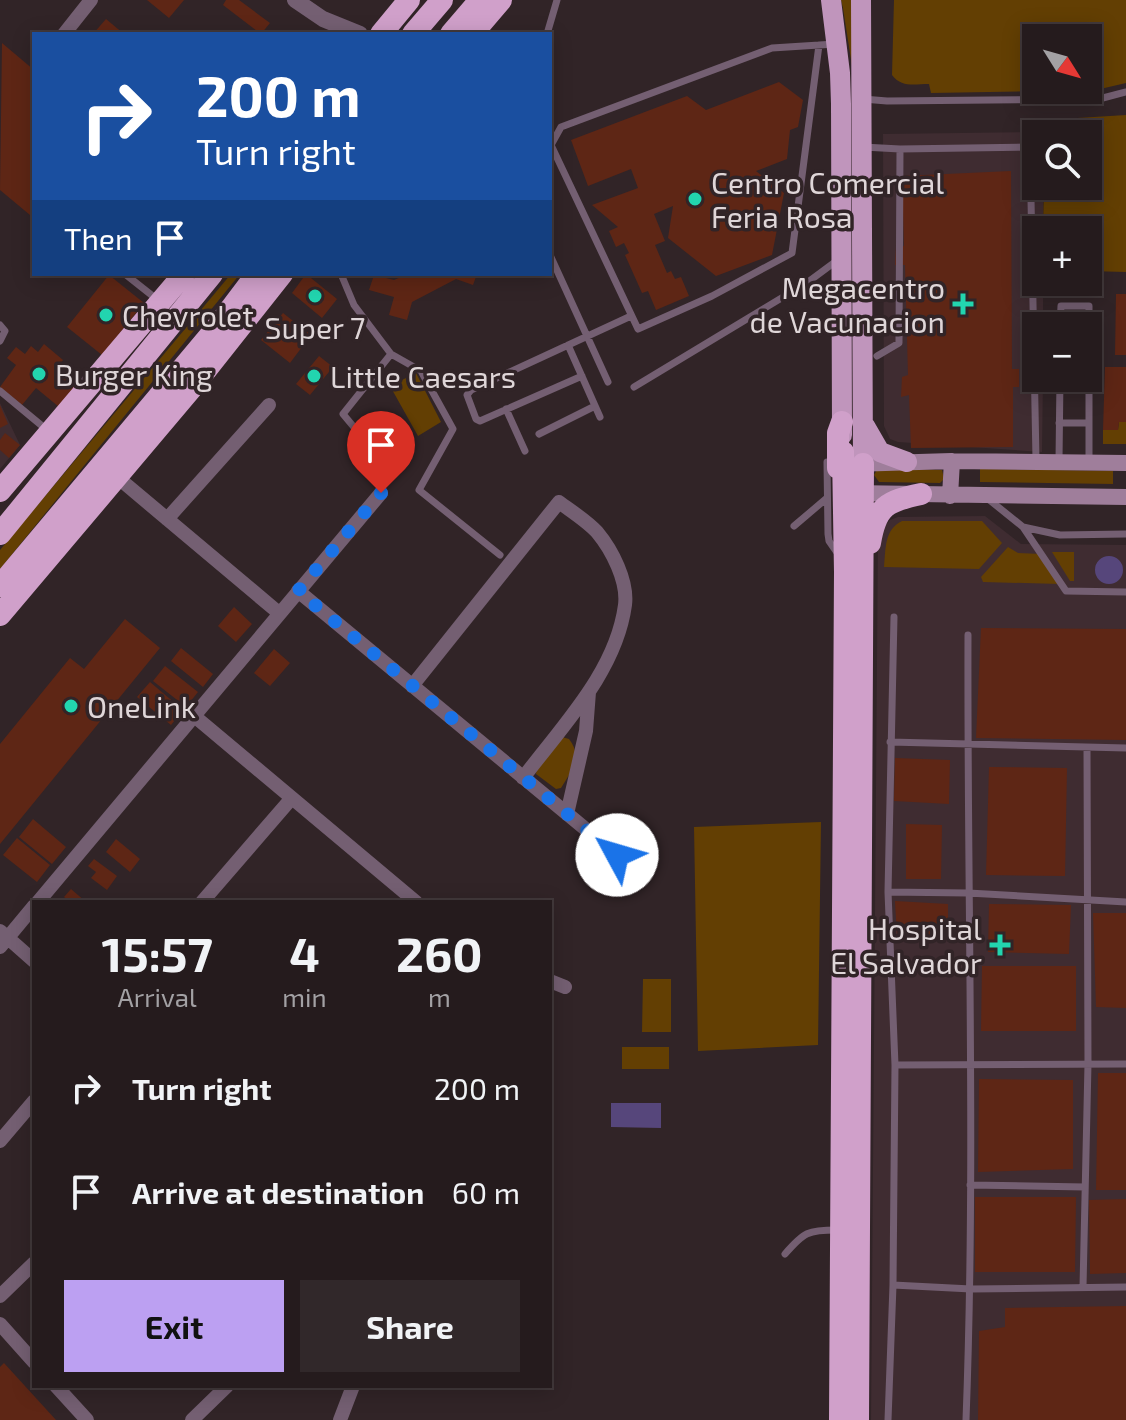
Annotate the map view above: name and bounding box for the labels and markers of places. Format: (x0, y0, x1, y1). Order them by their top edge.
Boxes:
place label: Centro Comercial Feria Rosa (711, 164, 944, 234)
marker: Centro Comercial Feria Rosa (686, 190, 704, 208)
place label: Megacentro de Vacunacion (750, 269, 945, 339)
marker: Super 7 (306, 287, 324, 305)
marker: Megacentro de Vacunacion (952, 293, 974, 315)
place label: Chevrolet (122, 297, 254, 333)
marker: Chevrolet (97, 306, 115, 324)
place label: Super 7 (265, 309, 365, 345)
place label: Burger King (55, 356, 213, 392)
place label: Little Caesars (330, 358, 516, 394)
marker: Burger King (30, 365, 48, 383)
marker: Little Caesars (305, 367, 323, 385)
pin (347, 411, 415, 493)
place label: OneLink (87, 688, 196, 724)
marker: OneLink (62, 697, 80, 715)
place label: Hospital El Salvador (830, 910, 982, 980)
marker: Hospital El Salvador (989, 934, 1011, 956)

